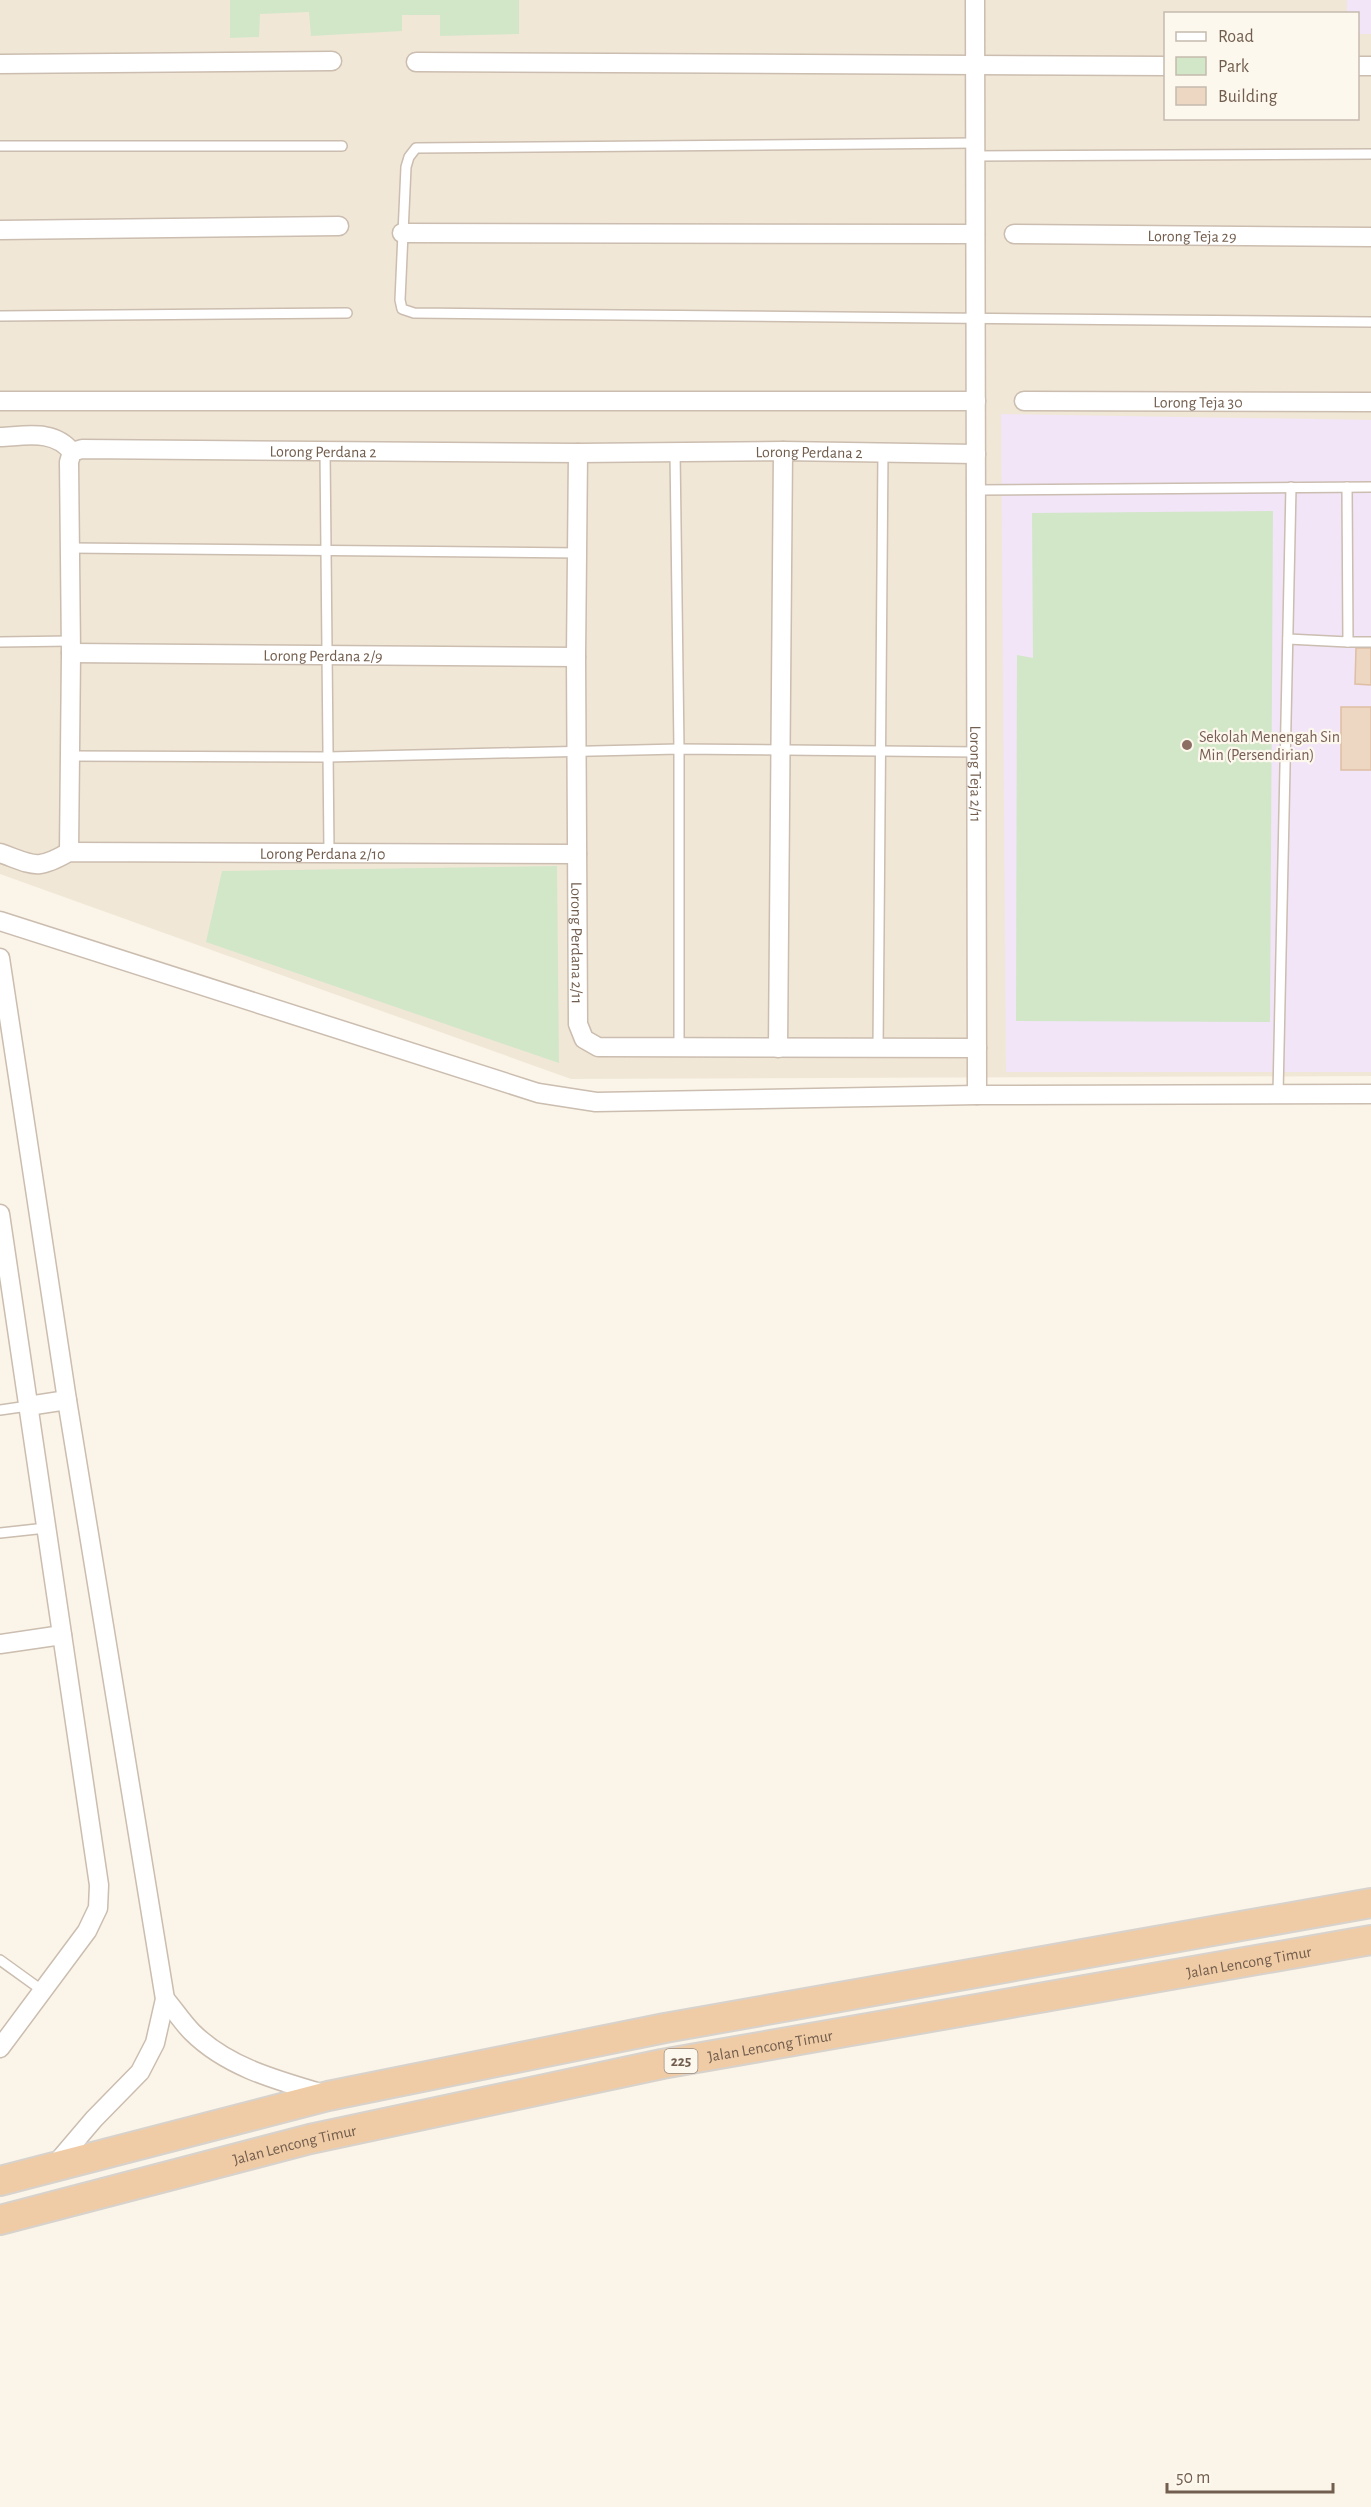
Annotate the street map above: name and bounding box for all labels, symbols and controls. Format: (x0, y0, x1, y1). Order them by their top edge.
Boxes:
legend (1164, 12, 1359, 120)
text: Road (1218, 28, 1254, 46)
text: Park (1218, 58, 1250, 76)
text: Building (1218, 88, 1278, 106)
street label: Lorong Teja 29 (1147, 228, 1237, 246)
street label: Lorong Teja 30 (1153, 394, 1243, 412)
street label: Lorong Perdana 2 (270, 444, 377, 460)
street label: Lorong Perdana 2 (755, 444, 863, 461)
street label: Lorong Perdana 2/9 (263, 648, 383, 664)
street label: Lorong Teja 2/11 (966, 725, 984, 823)
place label: Sekolah Menengah Sin Min (Persendirian) (1199, 729, 1340, 763)
marker: Sekolah Menengah Sin Min (Persendirian) (1180, 738, 1194, 752)
street label: Lorong Perdana 2/10 (260, 846, 385, 862)
street label: Lorong Perdana 2/11 (568, 882, 585, 1004)
street label: Jalan Lencong Timur (1185, 1943, 1313, 1981)
street label: Jalan Lencong Timur (707, 2027, 835, 2065)
road number: 225 (664, 2049, 698, 2073)
street label: Jalan Lencong Timur (231, 2122, 359, 2168)
scale bar (1167, 2456, 1334, 2494)
text: 50 m (1176, 2469, 1210, 2487)

